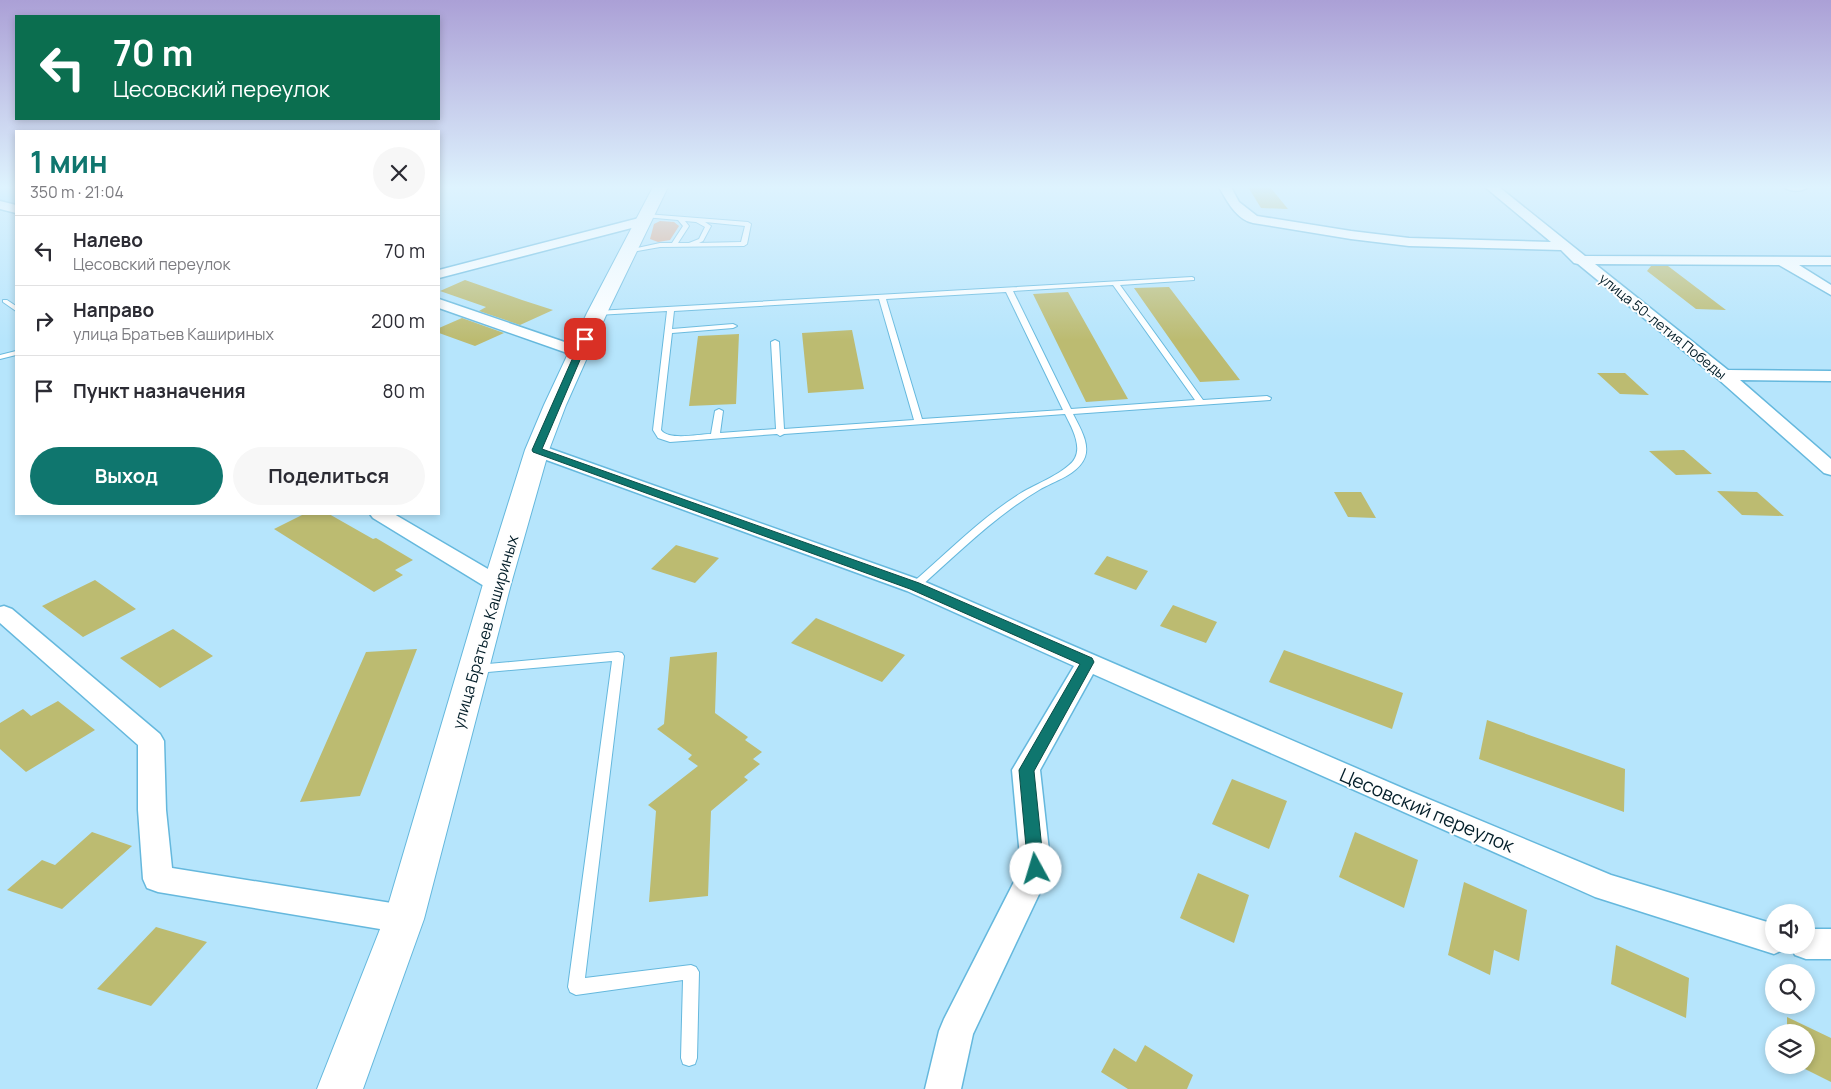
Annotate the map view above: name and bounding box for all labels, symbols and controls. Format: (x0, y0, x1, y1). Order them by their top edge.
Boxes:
text: 70 m (113, 29, 193, 77)
icon: left (30, 35, 95, 100)
text: Цесовский переулок (113, 74, 330, 104)
text: 1 мин (30, 141, 108, 182)
button: close (373, 147, 425, 199)
text: 350 m · 21:04 (30, 181, 124, 203)
text: Налево (73, 227, 143, 253)
icon: left (30, 237, 58, 265)
text: 70 m (384, 238, 425, 264)
text: Цесовский переулок (73, 253, 231, 275)
street label: улица 50-летия Победы (1595, 269, 1731, 383)
text: Направо (73, 297, 154, 323)
icon: right (30, 307, 58, 335)
text: 200 m (371, 308, 425, 334)
pin (564, 318, 606, 360)
text: улица Братьев Кашириных (73, 323, 274, 345)
icon: arrive (571, 325, 599, 353)
icon: arrive (30, 377, 58, 405)
text: Пункт назначения (73, 378, 246, 404)
text: 80 m (382, 378, 425, 404)
button: Выход (30, 447, 223, 505)
button: Поделиться (233, 447, 425, 505)
street label: улица Братьев Кашириных (447, 532, 523, 732)
street label: Цесовский переулок (1336, 761, 1519, 859)
position arrow (1009, 842, 1061, 894)
map controls (1765, 904, 1815, 1074)
button: sound (1765, 904, 1815, 954)
button: search (1765, 964, 1815, 1014)
button: layers (1765, 1024, 1815, 1074)

